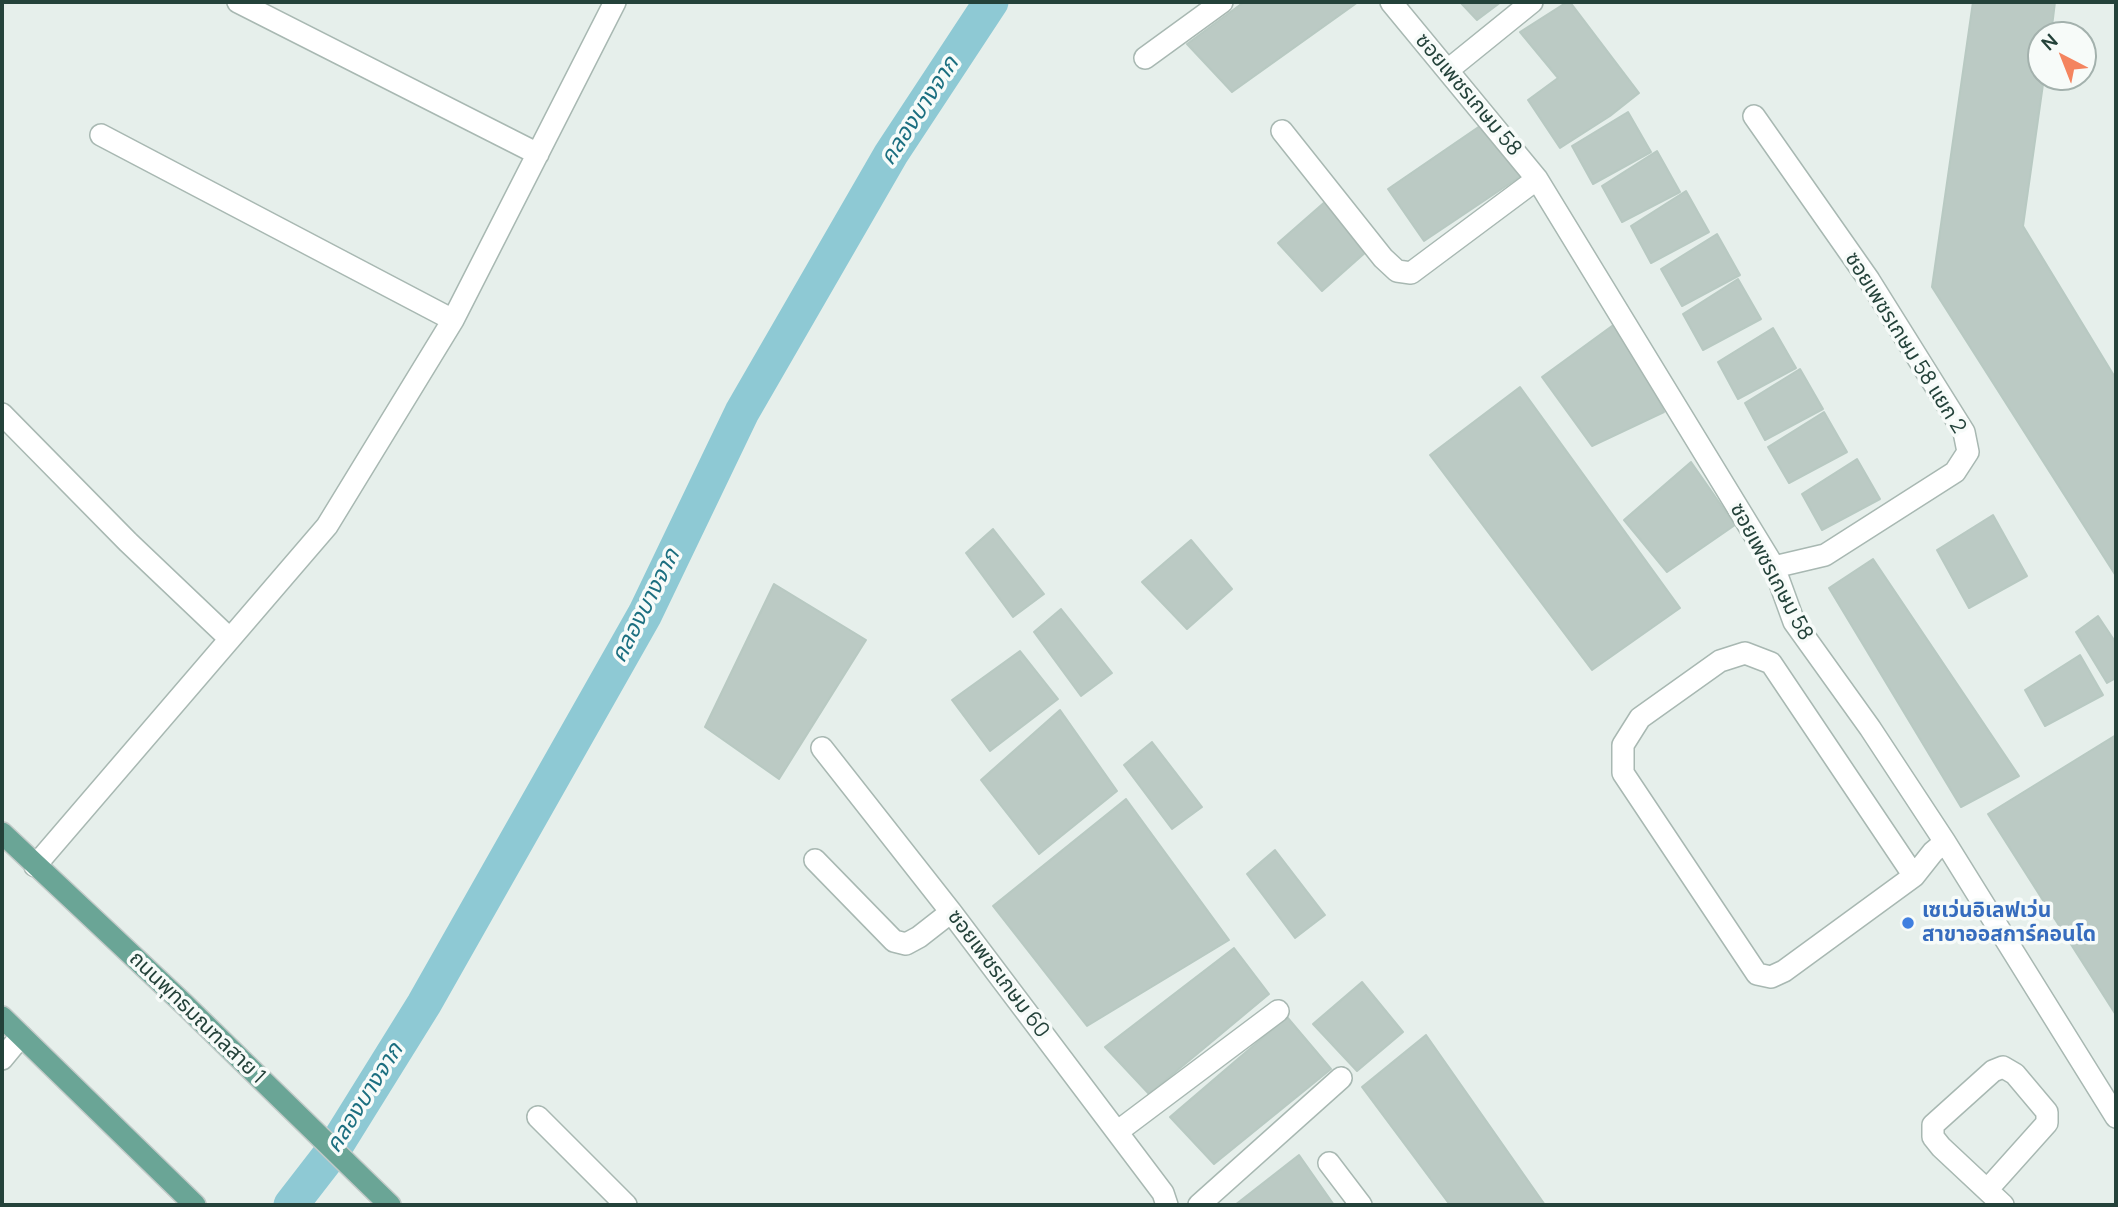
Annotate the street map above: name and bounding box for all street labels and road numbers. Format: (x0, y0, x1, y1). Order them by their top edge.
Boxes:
street label: ซอยเพชรเกษม 58 (1409, 29, 1527, 161)
street label: ซอยเพชรเกษม 58 แยก 2 (1839, 248, 1971, 438)
street label: ซอยเพชรเกษม 58 (1724, 499, 1818, 645)
street label: ซอยเพชรเกษม 60 (942, 905, 1054, 1043)
street label: ถนนพุทธมณฑลสาย 1 (124, 947, 270, 1089)

